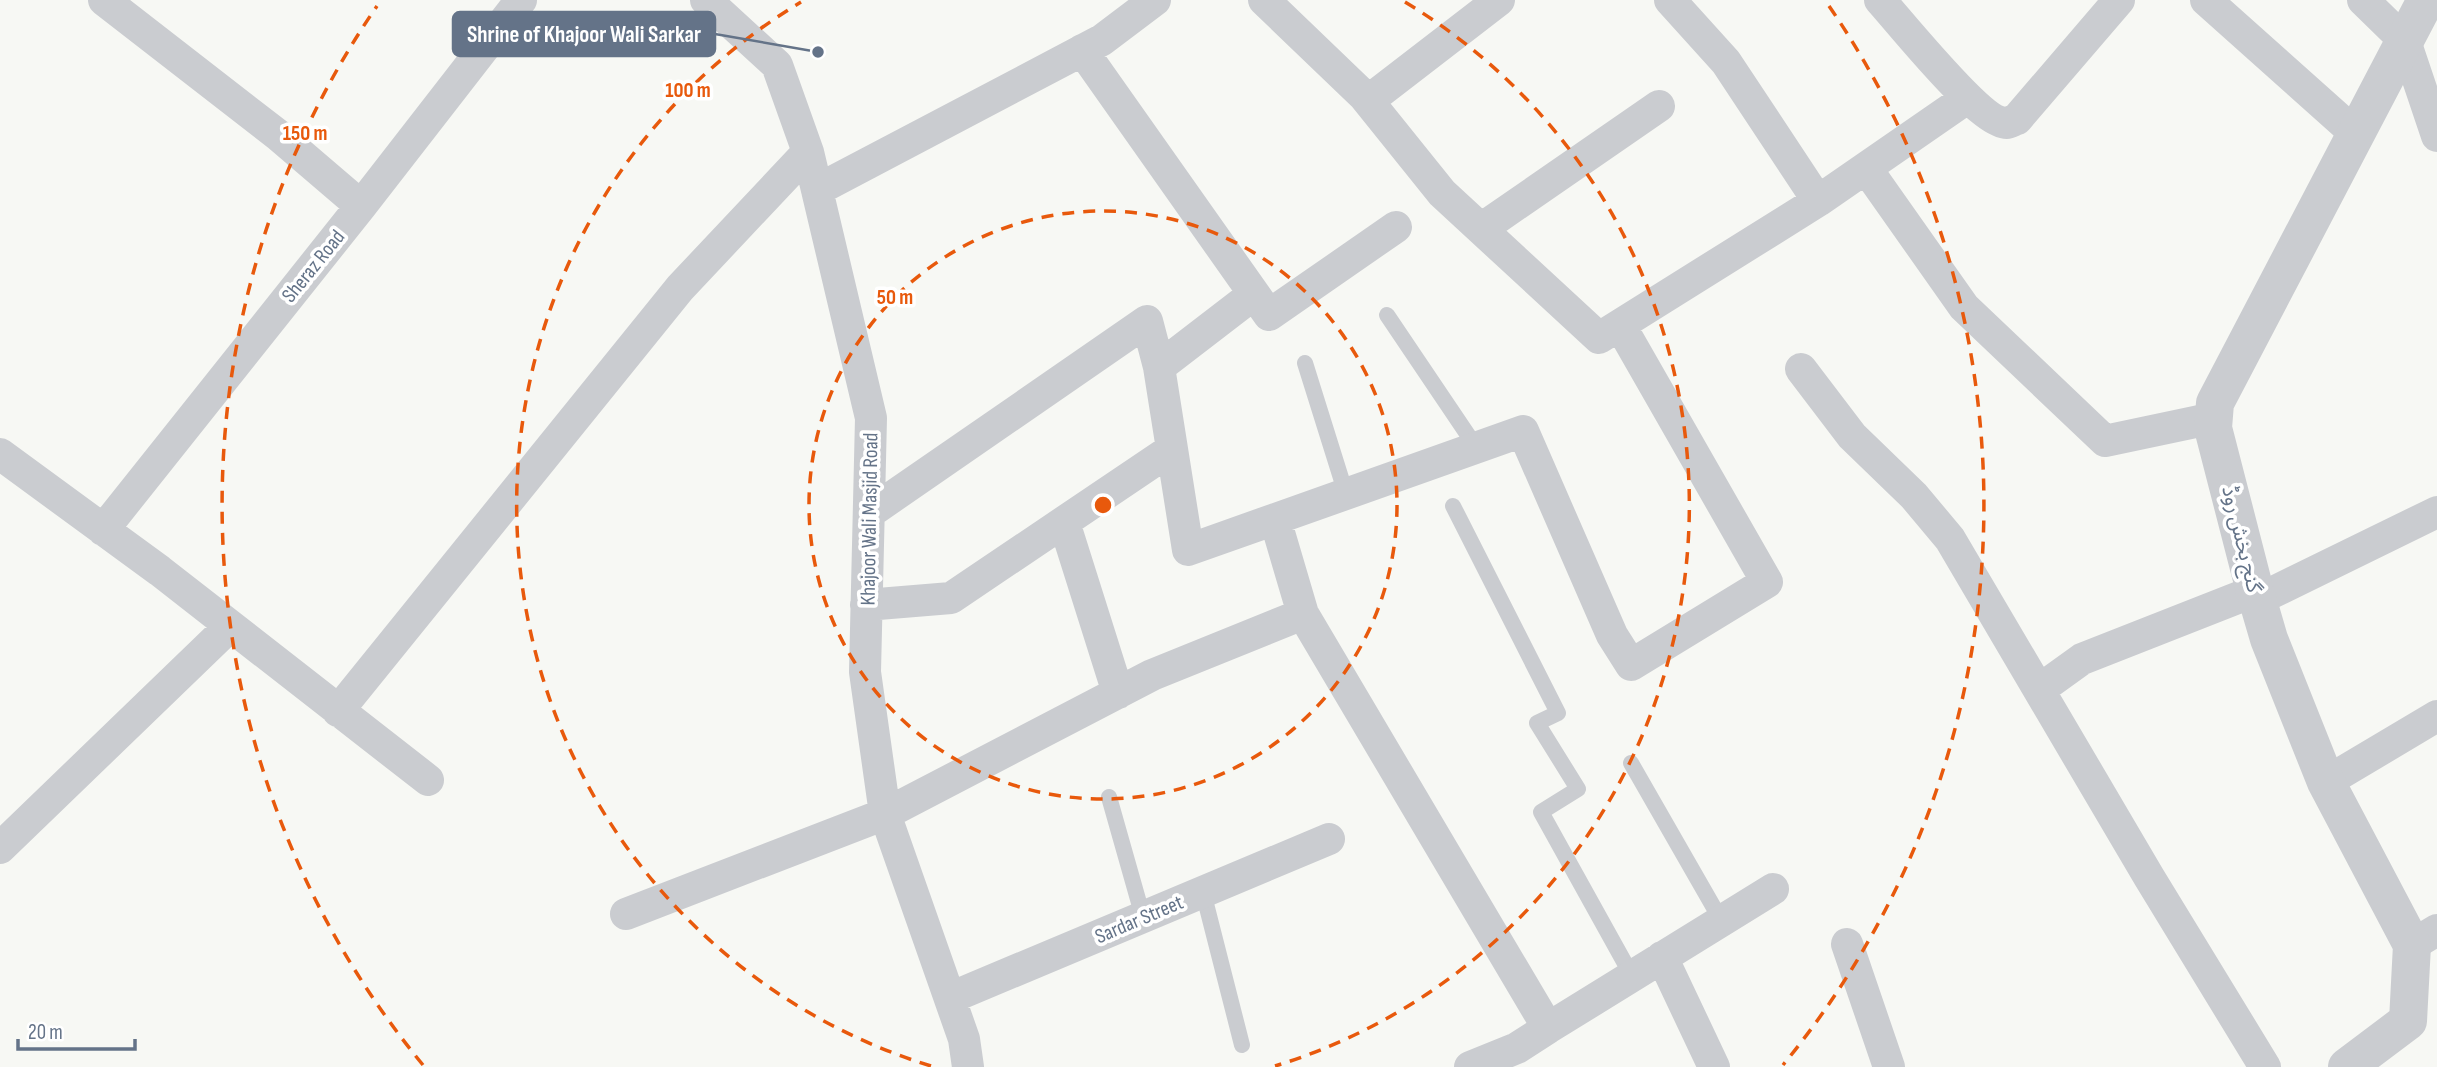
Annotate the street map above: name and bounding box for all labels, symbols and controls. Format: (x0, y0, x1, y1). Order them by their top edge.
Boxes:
callout: Shrine of Khajoor Wali Sarkar (453, 12, 715, 56)
text: Shrine of Khajoor Wali Sarkar (467, 21, 701, 49)
text: 100 m (665, 78, 711, 103)
text: 150 m (283, 121, 327, 146)
street label: Sheraz Road (277, 225, 350, 308)
text: 50 m (877, 285, 913, 310)
street label: Khajoor Wali Masjid Road (855, 432, 884, 606)
street label: گنج بخش روڈ (2214, 483, 2267, 596)
centre of rings (1091, 493, 1115, 517)
street label: Sardar Street (1091, 890, 1187, 949)
scale bar (18, 1007, 135, 1052)
text: 20 m (28, 1020, 63, 1045)

